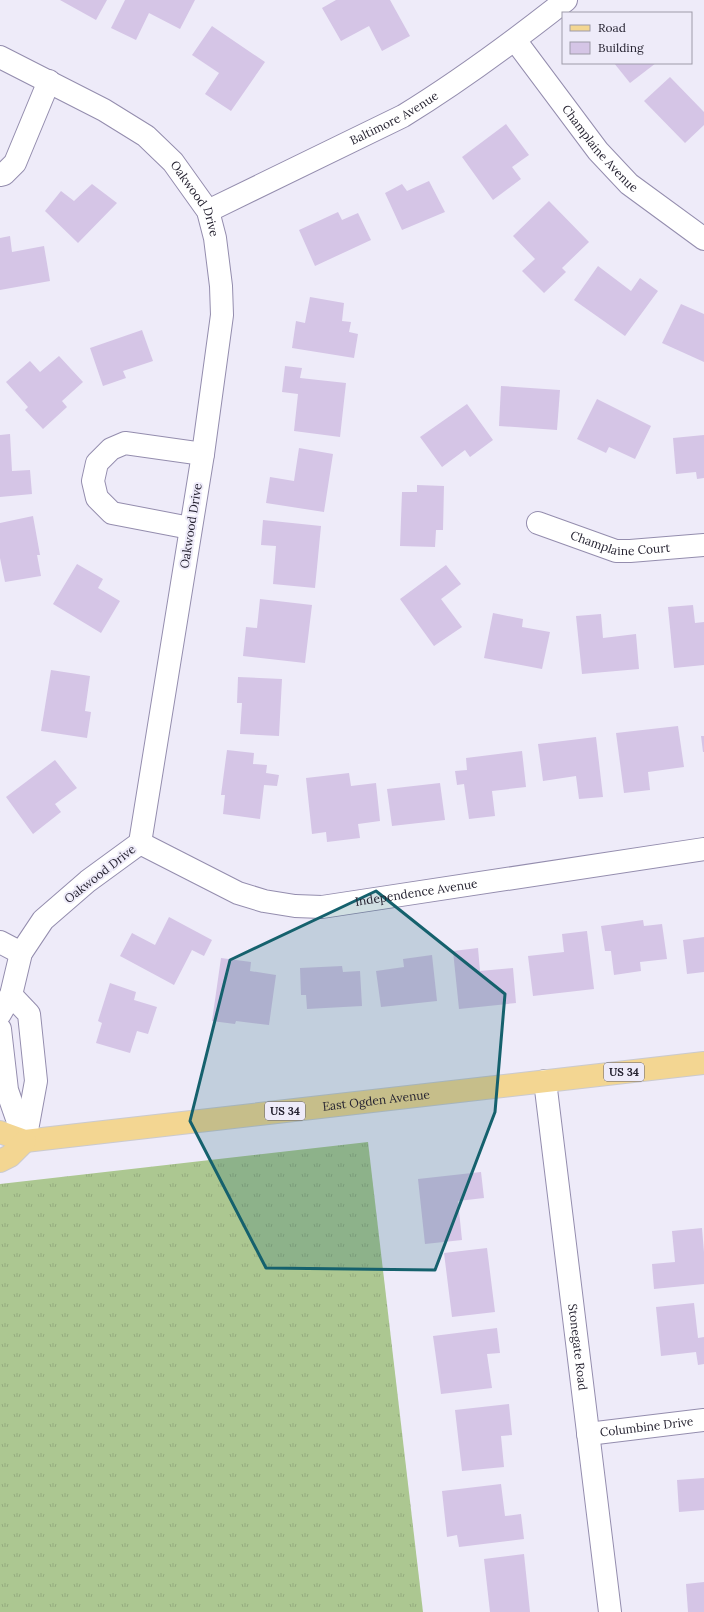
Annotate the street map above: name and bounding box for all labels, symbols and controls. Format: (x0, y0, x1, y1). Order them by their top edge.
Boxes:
legend (562, 12, 692, 64)
text: Road (598, 20, 626, 35)
text: Building (598, 40, 644, 55)
street label: Baltimore Avenue (347, 87, 441, 148)
street label: Champlaine Avenue (559, 102, 642, 195)
street label: Oakwood Drive (167, 158, 222, 239)
street label: Oakwood Drive (176, 482, 205, 570)
street label: Champlaine Court (569, 527, 671, 558)
street label: Oakwood Drive (61, 841, 139, 906)
street label: Independence Avenue (354, 875, 479, 909)
road number: US 34 (604, 1063, 644, 1081)
street label: East Ogden Avenue (322, 1086, 431, 1114)
road number: US 34 (265, 1102, 305, 1120)
street label: Stonegate Road (565, 1303, 591, 1391)
street label: Columbine Drive (599, 1413, 695, 1440)

